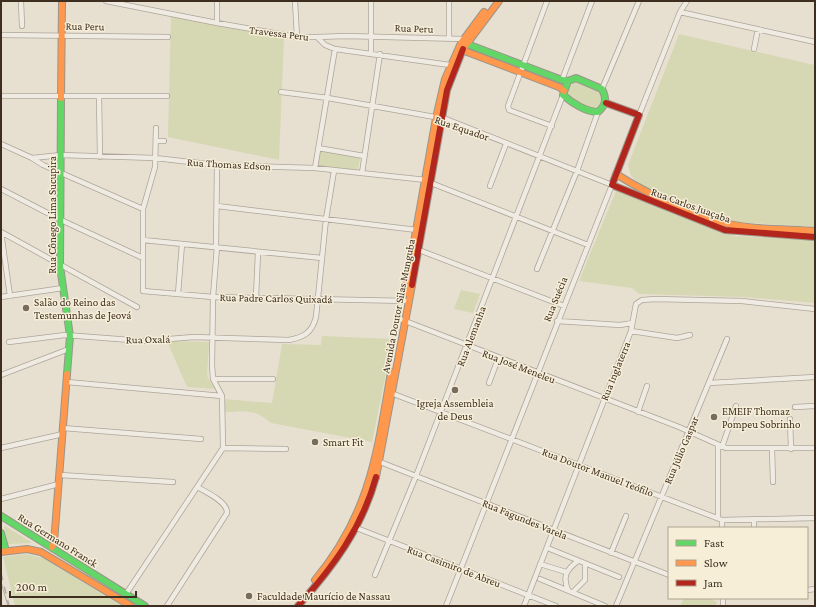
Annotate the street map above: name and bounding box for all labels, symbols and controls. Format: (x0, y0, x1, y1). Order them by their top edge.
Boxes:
street label: Rua Peru (65, 20, 105, 32)
street label: Rua Peru (394, 21, 434, 35)
street label: Travessa Peru (248, 23, 310, 43)
street label: Rua Equador (433, 113, 491, 144)
street label: Rua Cônego Lima Sucupira (46, 156, 59, 274)
street label: Rua Thomas Edson (187, 156, 271, 172)
street label: Rua Carlos Juaçaba (649, 185, 732, 226)
street label: Avenida Doutor Silas Munguba (379, 238, 418, 374)
street label: Rua Suécia (541, 275, 569, 323)
street label: Rua Padre Carlos Quixadá (219, 291, 333, 305)
place label: Salão do Reino das Testemunhas de Jeová (34, 296, 131, 322)
marker: Salão do Reino das Testemunhas de Jeová (21, 303, 31, 313)
street label: Rua Alemanha (454, 304, 488, 368)
street label: Rua Oxalá (126, 333, 170, 345)
street label: Rua Inglaterra (598, 340, 633, 403)
street label: Rua José Meneleu (480, 347, 557, 386)
marker: Igreja Assembleia de Deus (450, 385, 460, 395)
place label: Igreja Assembleia de Deus (417, 397, 493, 422)
place label: EMEIF Thomaz Pompeu Sobrinho (722, 405, 801, 431)
marker: EMEIF Thomaz Pompeu Sobrinho (709, 412, 719, 422)
street label: Rua Júlio Gaspar (661, 414, 702, 486)
place label: Smart Fit (323, 436, 364, 448)
marker: Smart Fit (310, 437, 320, 447)
street label: Rua Doutor Manuel Teófilo (541, 445, 656, 499)
street label: Rua Fagundes Varela (480, 496, 569, 542)
street label: Rua Germano Franck (16, 511, 101, 570)
legend (668, 527, 808, 599)
text: Fast (704, 536, 725, 550)
street label: Rua Casimiro de Abreu (405, 543, 503, 589)
text: Slow (704, 556, 728, 570)
scale bar (10, 573, 136, 599)
text: Jam (703, 576, 723, 590)
text: 200 m (16, 580, 48, 594)
place label: Faculdade Maurício de Nassau (257, 590, 391, 602)
marker: Faculdade Maurício de Nassau (244, 591, 254, 601)

